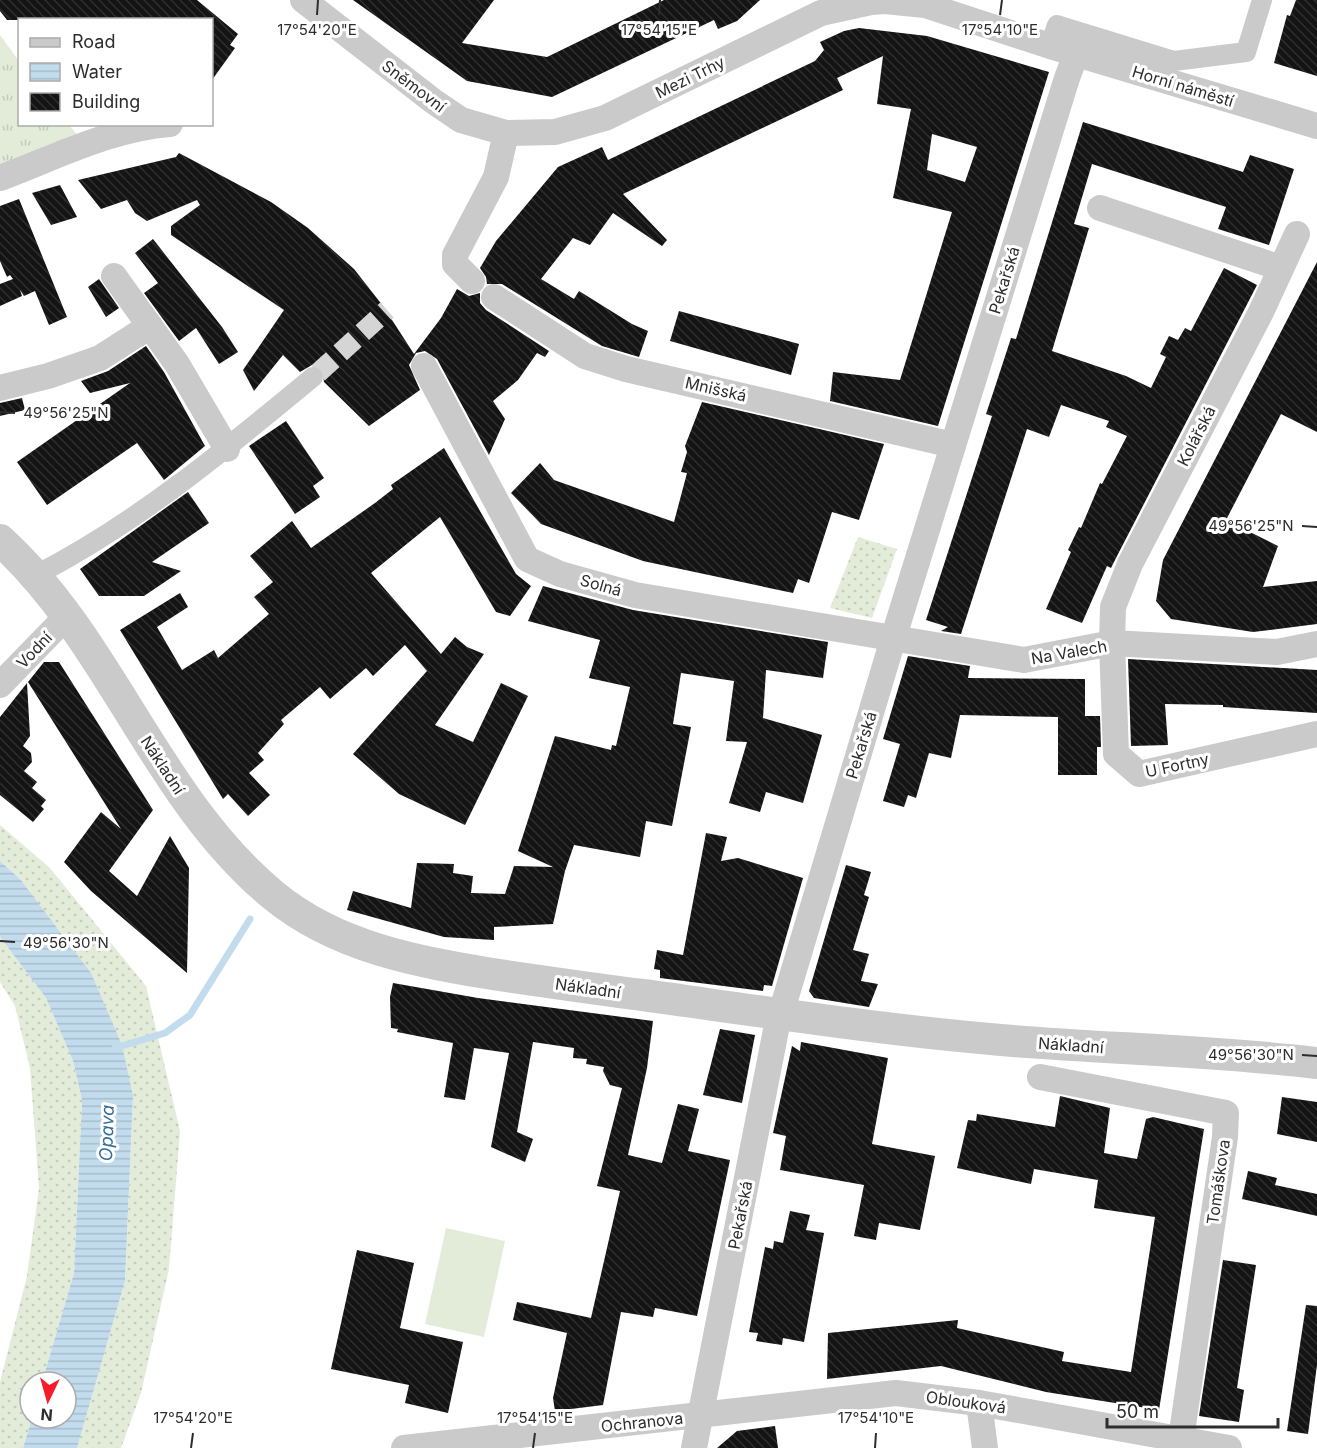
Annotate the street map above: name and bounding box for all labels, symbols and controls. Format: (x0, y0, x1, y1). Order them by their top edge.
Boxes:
legend (18, 18, 213, 126)
text: 17°54'20"E (277, 20, 357, 39)
text: 17°54'15"E (621, 20, 697, 39)
text: 17°54'10"E (962, 20, 1038, 39)
text: Road (72, 31, 115, 52)
street label: Mezi Trhy (652, 52, 728, 102)
street label: Sněmovní (378, 56, 450, 117)
text: Water (72, 61, 122, 82)
street label: Horní náměstí (1130, 61, 1236, 111)
text: Building (72, 91, 140, 112)
street label: Pekařská (984, 244, 1024, 316)
street label: Mnišská (683, 372, 749, 406)
text: 49°56'25"N (23, 403, 109, 422)
street label: Kolářská (1172, 403, 1220, 469)
text: 49°56'25"N (1208, 516, 1294, 535)
street label: Solná (578, 570, 624, 600)
street label: Vodní (12, 628, 56, 672)
street label: Na Valech (1030, 636, 1108, 668)
street label: Pekařská (841, 709, 881, 781)
street label: Nákladní (137, 732, 189, 798)
street label: U Fortny (1143, 749, 1211, 781)
text: 49°56'30"N (23, 933, 109, 952)
street label: Nákladní (554, 974, 622, 1002)
street label: Nákladní (1037, 1033, 1105, 1057)
text: 49°56'30"N (1208, 1045, 1294, 1064)
water label: Opava (95, 1104, 118, 1162)
street label: Tomáškova (1202, 1138, 1234, 1226)
street label: Pekařská (724, 1179, 756, 1251)
north arrow (18, 1370, 78, 1430)
street label: Oblouková (925, 1386, 1007, 1418)
scale bar (1107, 1391, 1278, 1429)
text: 50 m (1116, 1401, 1159, 1422)
text: N (40, 1404, 54, 1425)
text: 17°54'20"E (153, 1408, 233, 1427)
text: 17°54'15"E (497, 1408, 573, 1427)
street label: Ochranova (600, 1408, 684, 1436)
text: 17°54'10"E (838, 1408, 914, 1427)

